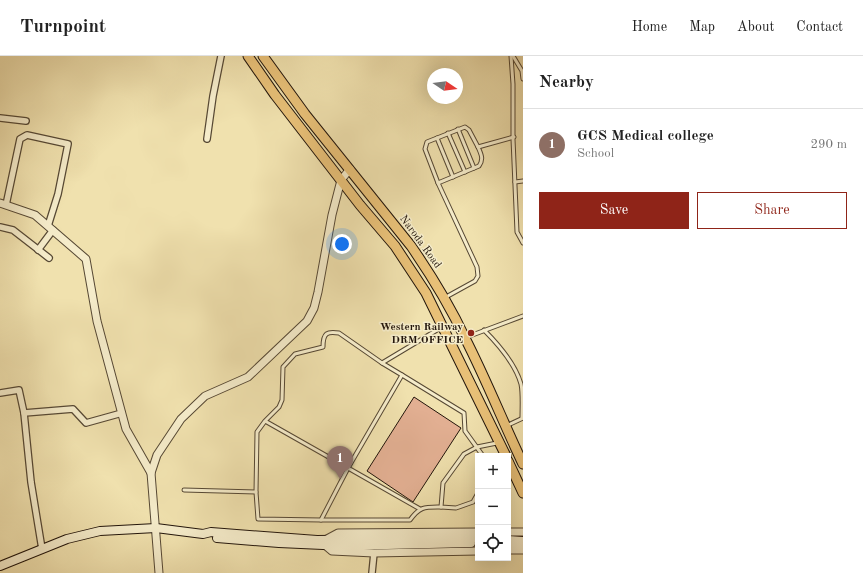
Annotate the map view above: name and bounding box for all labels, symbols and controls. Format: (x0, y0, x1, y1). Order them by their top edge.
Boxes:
text: Turnpoint (20, 18, 106, 37)
text: Home (632, 20, 667, 34)
text: Map (689, 20, 715, 34)
text: About (737, 20, 774, 34)
text: Contact (796, 20, 843, 34)
north arrow (427, 68, 463, 104)
text: Nearby (539, 74, 594, 91)
text: GCS Medical college (577, 129, 714, 144)
text: 1 (548, 138, 556, 151)
text: 290 m (810, 138, 847, 151)
text: School (577, 147, 614, 160)
button: Save (539, 192, 689, 229)
button: Share (697, 192, 847, 229)
street label: Naroda Road (397, 213, 443, 271)
your location (332, 234, 352, 254)
place label: Western Railway DRM OFFICE (380, 322, 463, 346)
marker: Western Railway DRM OFFICE (466, 328, 476, 338)
pin: 1 (327, 446, 353, 479)
map controls (475, 453, 511, 561)
button: + (475, 453, 511, 489)
button: − (475, 489, 511, 525)
button: locate (475, 525, 511, 561)

